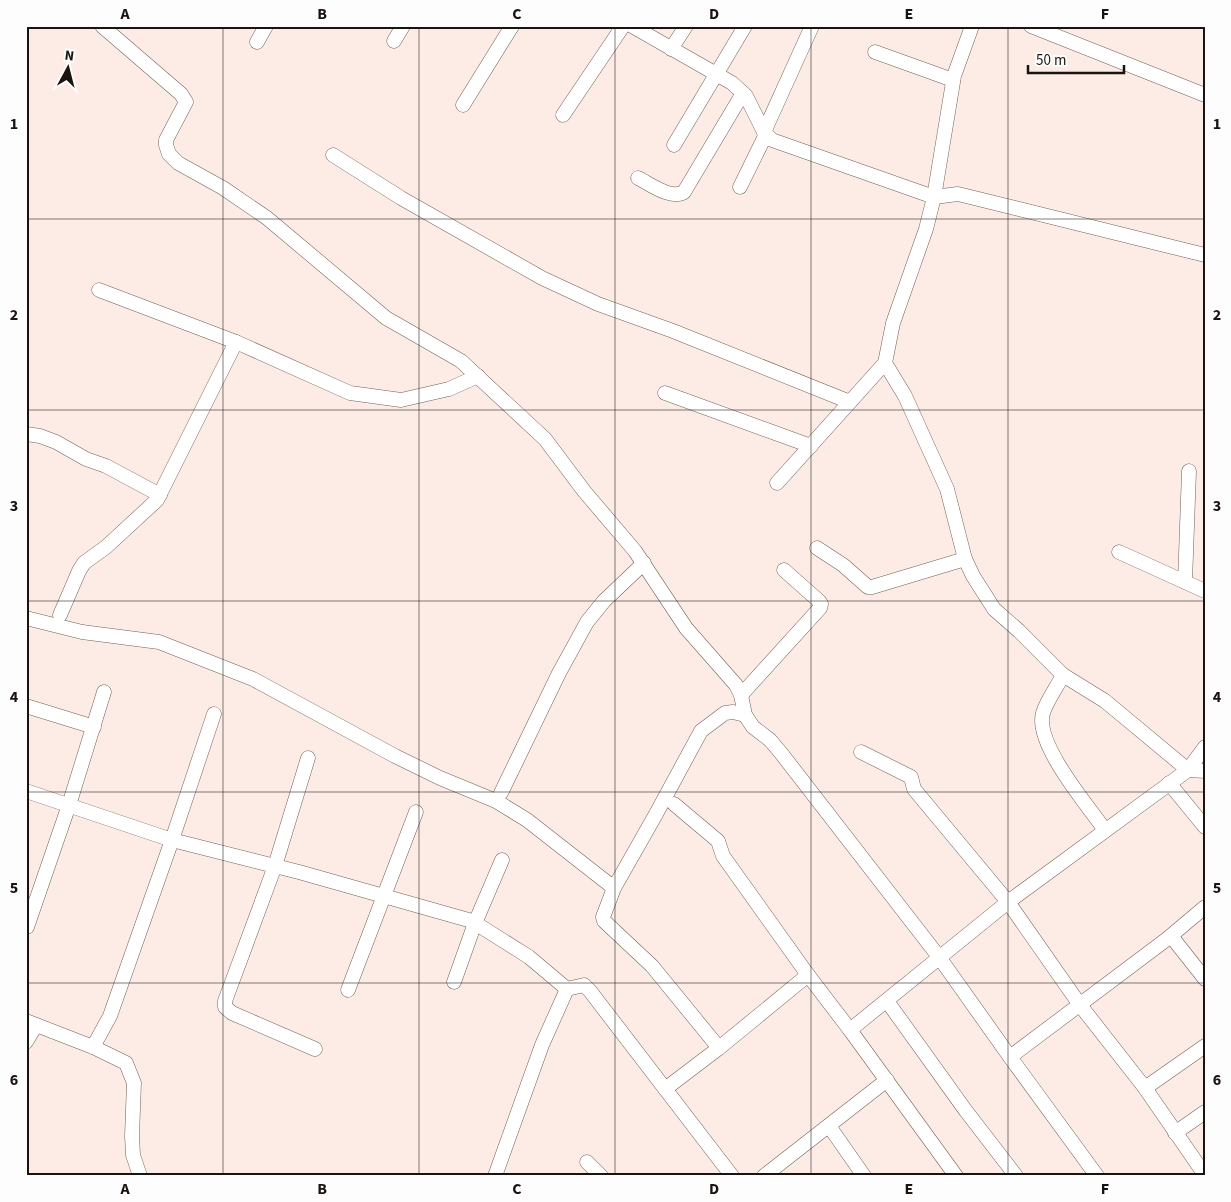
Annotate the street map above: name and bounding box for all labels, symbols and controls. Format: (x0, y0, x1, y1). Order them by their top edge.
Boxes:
text: A (119, 3, 130, 25)
text: B (317, 3, 327, 25)
text: C (512, 3, 522, 25)
text: D (709, 3, 719, 25)
text: E (905, 3, 913, 25)
text: F (1101, 3, 1109, 25)
north arrow (42, 42, 92, 92)
scale bar (1028, 42, 1125, 74)
text: N (64, 46, 75, 67)
text: 50 m (1036, 50, 1066, 71)
text: 1 (10, 113, 18, 135)
text: 1 (1213, 113, 1221, 135)
text: 2 (10, 304, 18, 326)
text: 2 (1213, 304, 1221, 326)
text: 3 (10, 495, 18, 517)
text: 3 (1213, 495, 1221, 517)
text: 4 (10, 686, 19, 708)
text: 4 (1213, 686, 1222, 708)
text: 5 (10, 877, 18, 899)
text: 5 (1213, 877, 1221, 899)
text: 6 (10, 1069, 18, 1091)
text: 6 (1213, 1069, 1221, 1091)
text: A (119, 1178, 130, 1200)
text: B (317, 1178, 327, 1200)
text: C (512, 1178, 522, 1200)
text: D (709, 1178, 719, 1200)
text: E (905, 1178, 913, 1200)
text: F (1101, 1178, 1109, 1200)

